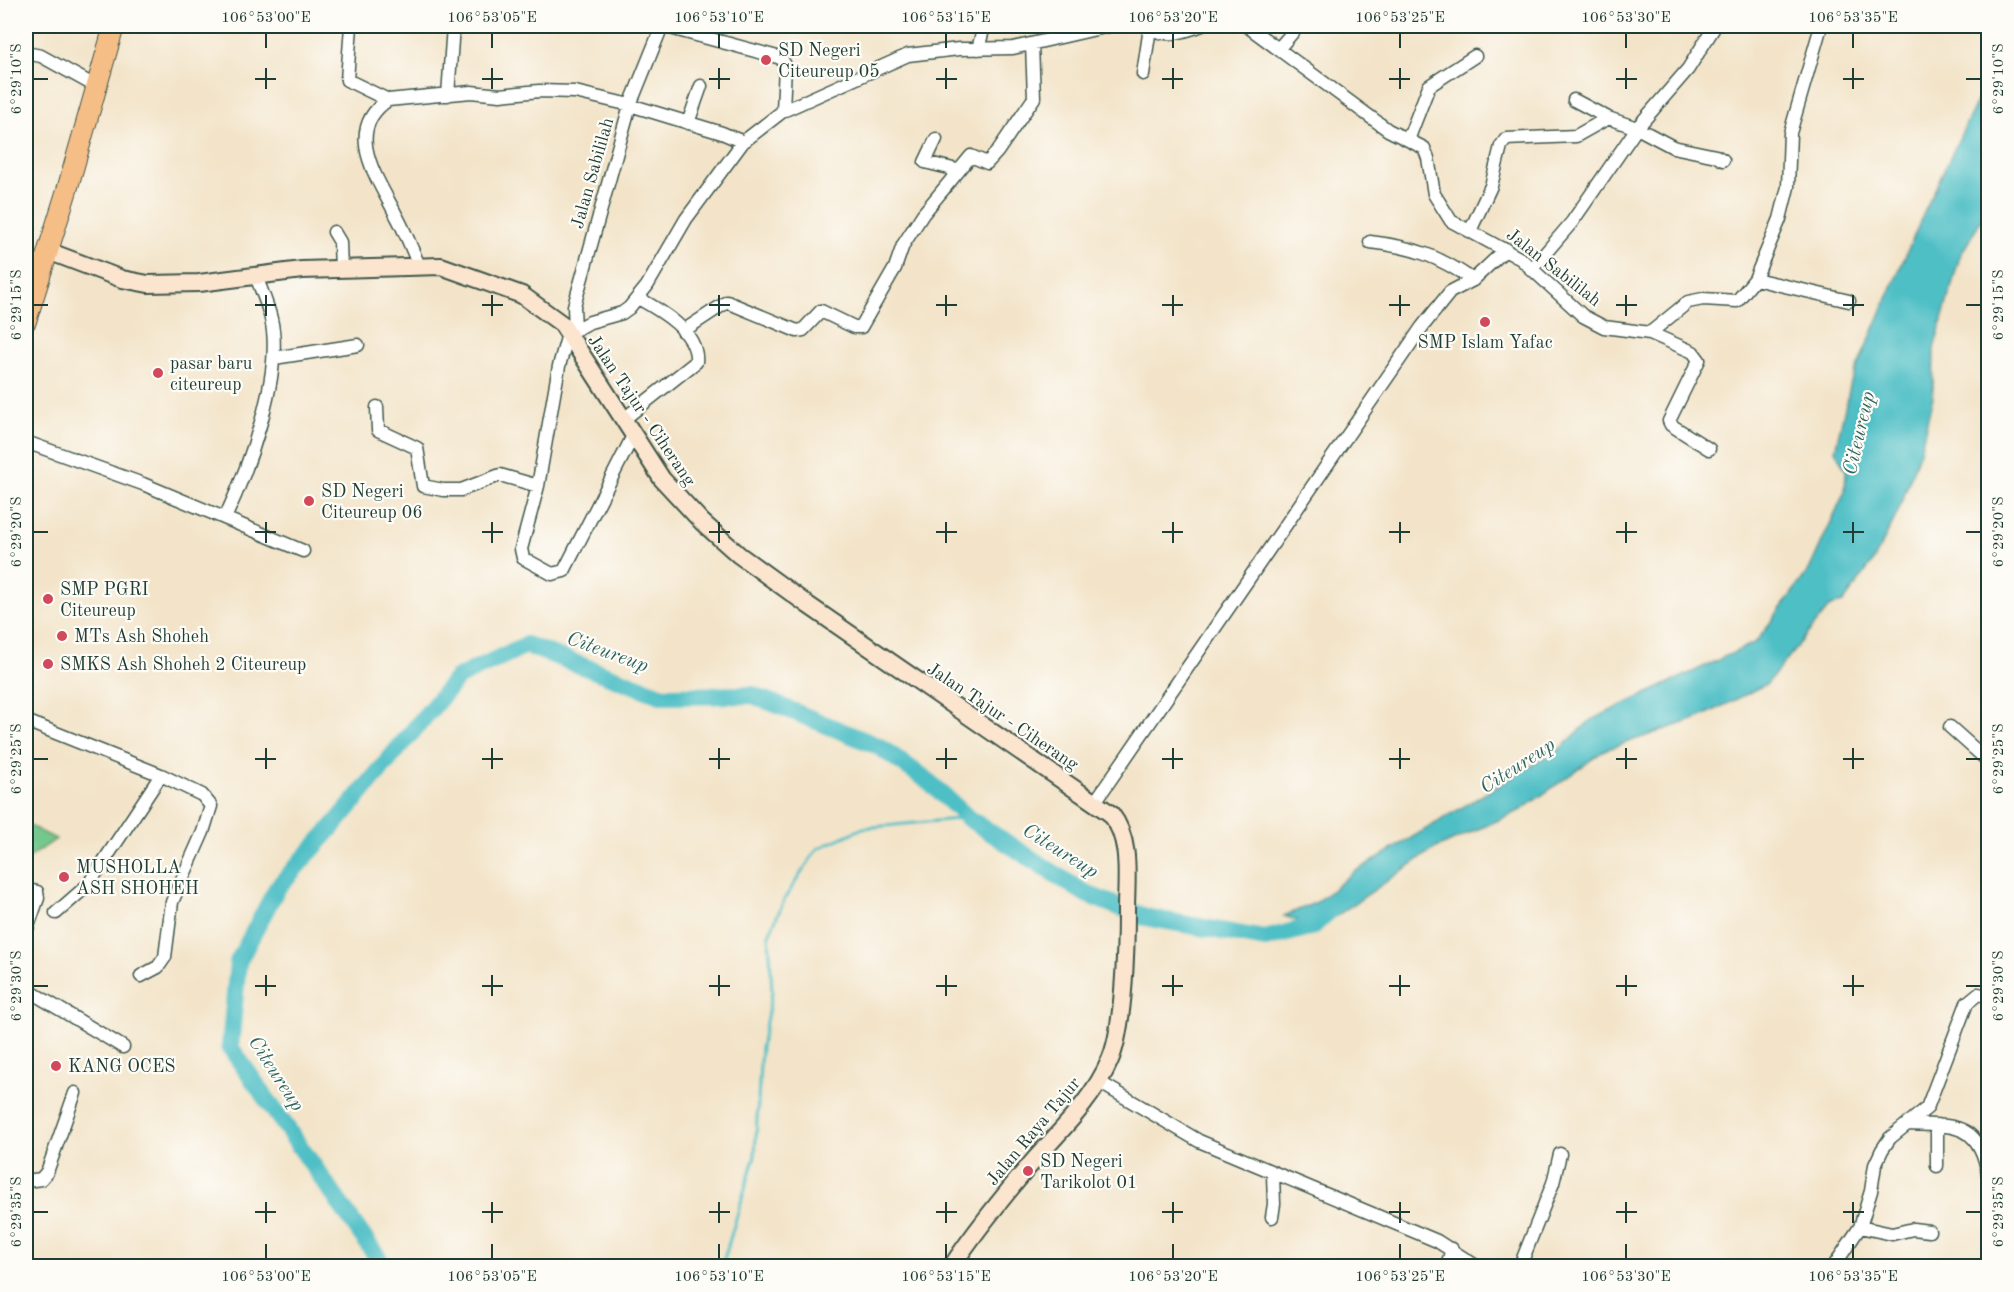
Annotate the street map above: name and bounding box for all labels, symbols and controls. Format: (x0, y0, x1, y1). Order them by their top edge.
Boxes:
text: 106°53'00"E (221, 11, 311, 26)
text: 106°53'05"E (447, 11, 537, 26)
text: 106°53'10"E (674, 11, 764, 26)
text: 106°53'15"E (901, 11, 991, 26)
text: 106°53'20"E (1128, 11, 1218, 26)
text: 106°53'25"E (1355, 11, 1445, 26)
text: 106°53'30"E (1581, 11, 1671, 26)
text: 106°53'35"E (1808, 11, 1898, 26)
place label: SD Negeri Citeureup 05 (778, 42, 880, 81)
text: 6°29'10"S (10, 43, 25, 115)
text: 6°29'10"S (1992, 43, 2007, 115)
marker: SD Negeri Citeureup 05 (759, 53, 773, 67)
street label: Jalan Sabililah (569, 116, 617, 231)
street label: Jalan Sabililah (1503, 225, 1604, 310)
text: 6°29'15"S (10, 269, 25, 341)
text: 6°29'15"S (1992, 269, 2007, 341)
marker: SMP Islam Yafac (1478, 315, 1492, 329)
street label: Jalan Tajur - Ciherang (584, 332, 699, 490)
place label: SMP Islam Yafac (1417, 334, 1553, 352)
place label: pasar baru citeureup (170, 355, 253, 394)
marker: pasar baru citeureup (151, 366, 165, 380)
water label: Citeureup (1841, 390, 1879, 477)
place label: SD Negeri Citeureup 06 (321, 483, 423, 522)
marker: SD Negeri Citeureup 06 (302, 494, 316, 508)
text: 6°29'20"S (10, 496, 25, 568)
text: 6°29'20"S (1992, 496, 2007, 568)
place label: SMP PGRI Citeureup (60, 581, 149, 620)
marker: SMP PGRI Citeureup (41, 592, 55, 606)
place label: MTs Ash Shoheh (74, 628, 209, 646)
marker: MTs Ash Shoheh (55, 629, 69, 643)
water label: Citeureup (564, 629, 651, 677)
place label: SMKS Ash Shoheh 2 Citeureup (60, 656, 306, 674)
marker: SMKS Ash Shoheh 2 Citeureup (41, 657, 55, 671)
street label: Jalan Tajur - Ciherang (924, 660, 1082, 774)
text: 6°29'25"S (10, 723, 25, 795)
text: 6°29'25"S (1992, 723, 2007, 795)
water label: Citeureup (1477, 735, 1559, 798)
water label: Citeureup (1019, 821, 1102, 883)
place label: MUSHOLLA ASH SHOHEH (76, 859, 199, 898)
marker: MUSHOLLA ASH SHOHEH (57, 870, 71, 884)
text: 6°29'30"S (10, 950, 25, 1022)
text: 6°29'30"S (1992, 950, 2007, 1022)
water label: Citeureup (244, 1033, 307, 1115)
place label: KANG OCES (68, 1058, 175, 1076)
marker: KANG OCES (49, 1059, 63, 1073)
street label: Jalan Raya Tajur (983, 1074, 1084, 1189)
place label: SD Negeri Tarikolot 01 (1040, 1153, 1137, 1192)
marker: SD Negeri Tarikolot 01 (1021, 1164, 1035, 1178)
text: 6°29'35"S (10, 1176, 25, 1248)
text: 6°29'35"S (1992, 1176, 2007, 1248)
text: 106°53'00"E (221, 1270, 311, 1285)
text: 106°53'05"E (447, 1270, 537, 1285)
text: 106°53'10"E (674, 1270, 764, 1285)
text: 106°53'15"E (901, 1270, 991, 1285)
text: 106°53'20"E (1128, 1270, 1218, 1285)
text: 106°53'25"E (1355, 1270, 1445, 1285)
text: 106°53'30"E (1581, 1270, 1671, 1285)
text: 106°53'35"E (1808, 1270, 1898, 1285)

